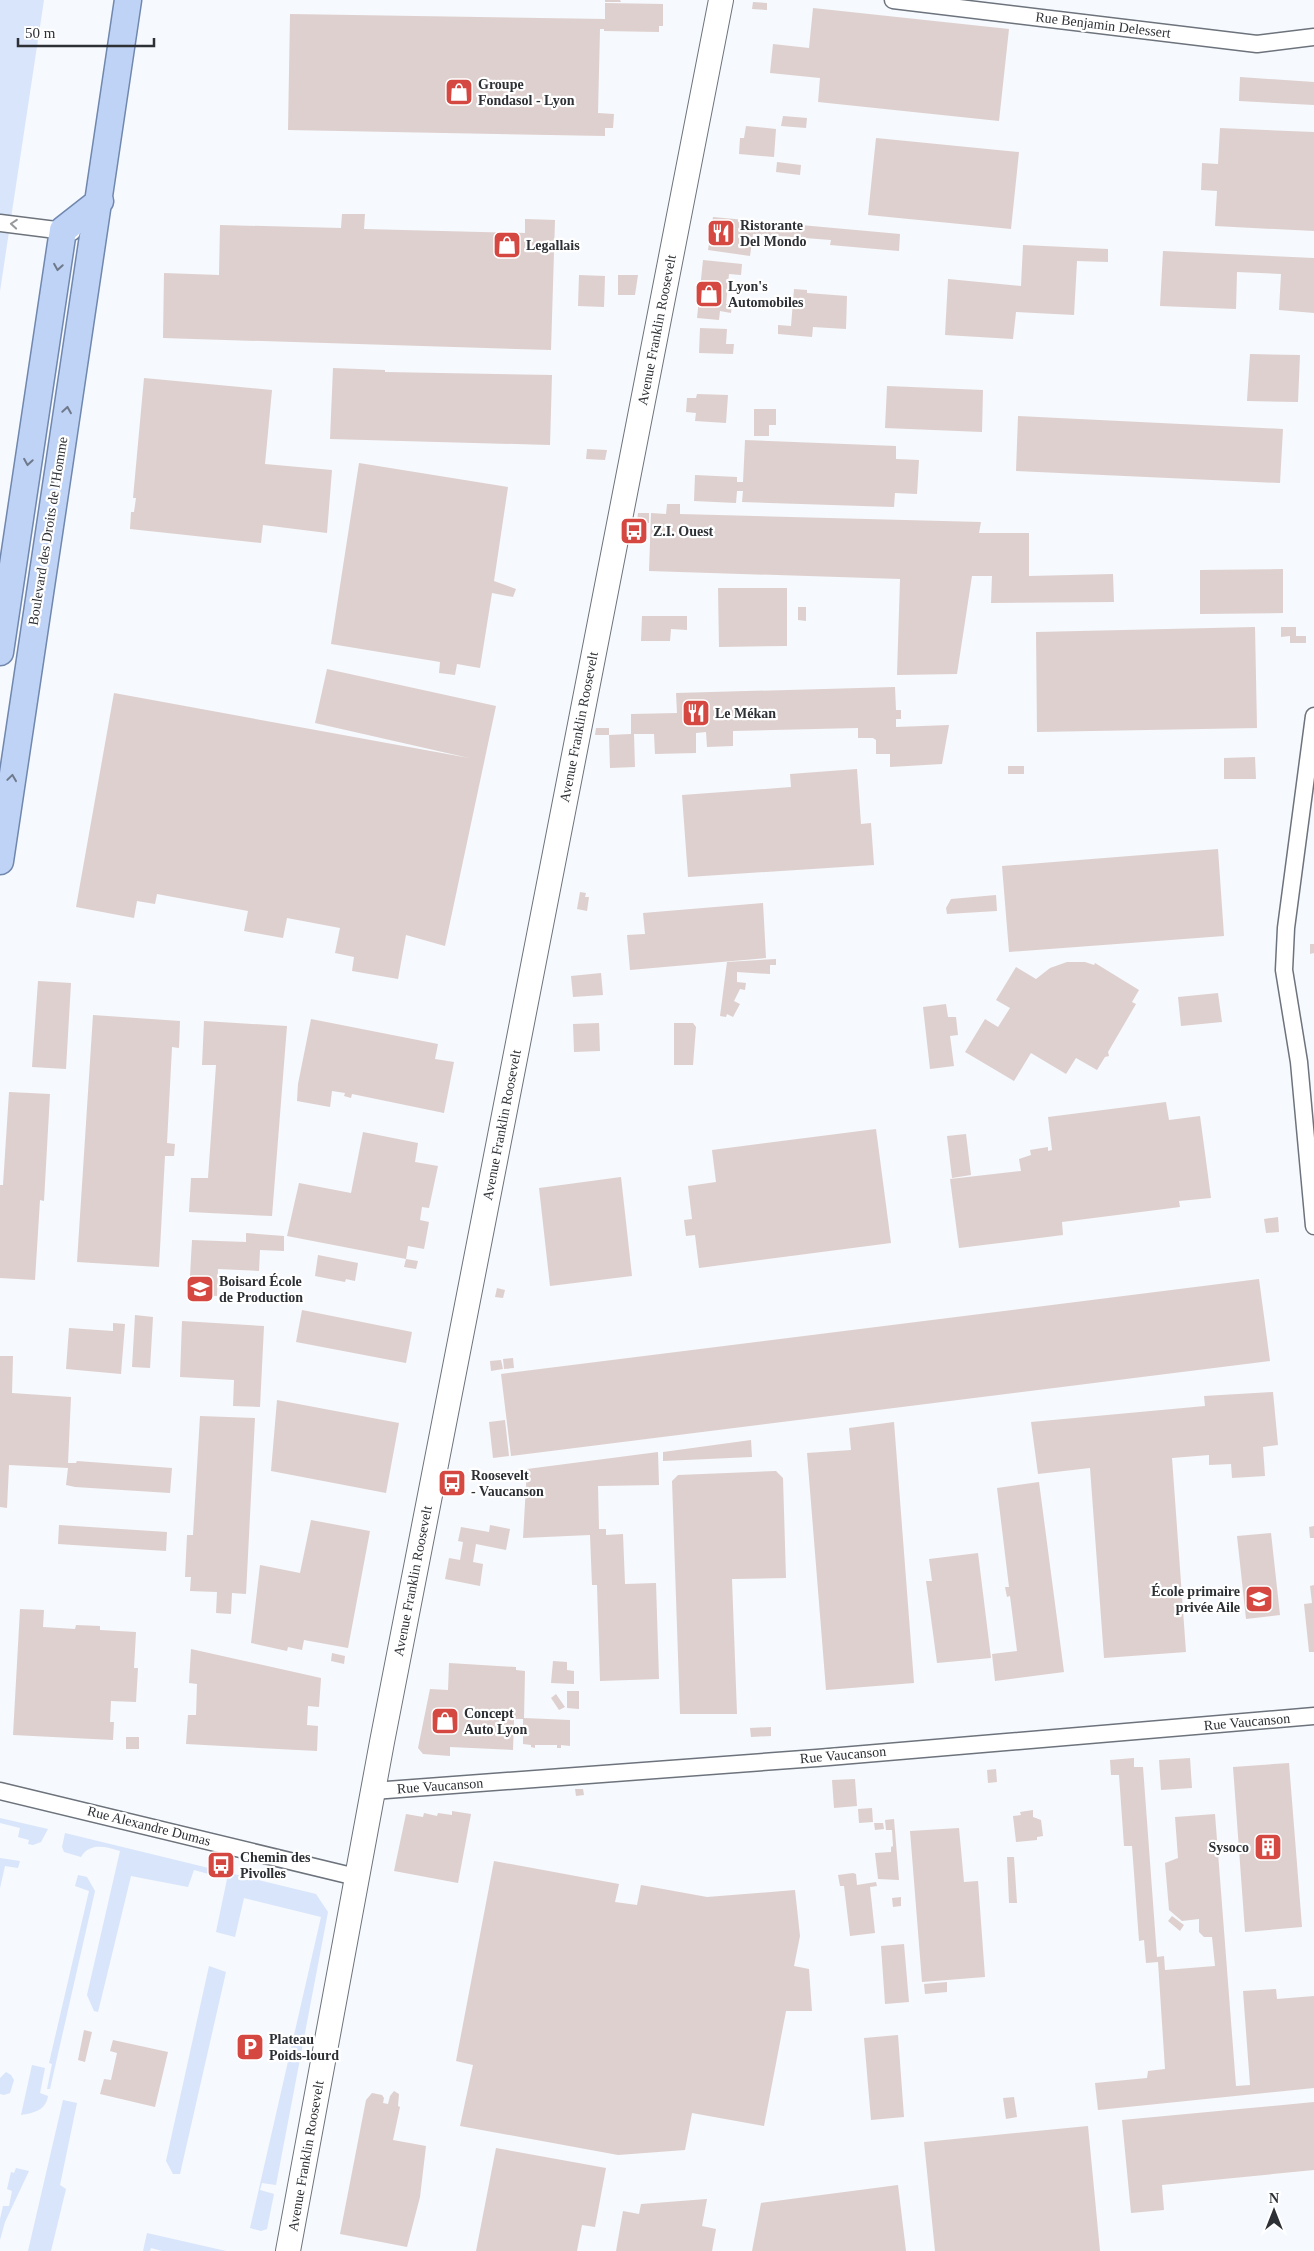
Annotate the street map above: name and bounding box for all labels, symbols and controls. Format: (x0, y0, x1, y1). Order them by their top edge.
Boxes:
street label: Rue Benjamin Delessert (1035, 9, 1172, 41)
scale bar (18, 15, 154, 47)
text: 50 m (25, 25, 56, 41)
shop icon: Groupe Fondasol - Lyon (444, 77, 474, 107)
place label: Groupe Fondasol - Lyon (478, 77, 575, 108)
restaurant icon: Ristorante Del Mondo (706, 218, 736, 248)
place label: Ristorante Del Mondo (740, 218, 807, 249)
one-way arrow (10, 219, 18, 230)
shop icon: Legallais (492, 230, 522, 260)
place label: Legallais (526, 238, 580, 253)
street label: Avenue Franklin Roosevelt (635, 253, 679, 406)
one-way arrow (53, 263, 64, 271)
shop icon: Lyon's Automobiles (694, 279, 724, 309)
place label: Lyon's Automobiles (728, 279, 804, 310)
one-way arrow (61, 405, 72, 413)
street label: Boulevard des Droits de l'Homme (26, 436, 70, 626)
one-way arrow (24, 458, 34, 466)
bus stop icon: Z.I. Ouest (619, 516, 649, 546)
place label: Z.I. Ouest (653, 524, 714, 539)
street label: Avenue Franklin Roosevelt (557, 650, 601, 803)
restaurant icon: Le Mékan (681, 698, 711, 728)
place label: Le Mékan (715, 706, 776, 721)
one-way arrow (6, 774, 17, 782)
street label: Avenue Franklin Roosevelt (480, 1048, 524, 1201)
place label: Boisard École de Production (219, 1273, 303, 1305)
school or university icon: Boisard École de Production (185, 1274, 215, 1304)
bus stop icon: Roosevelt - Vaucanson (437, 1468, 467, 1498)
place label: Roosevelt - Vaucanson (471, 1468, 544, 1499)
street label: Avenue Franklin Roosevelt (391, 1504, 435, 1657)
place label: École primaire privée Aile (1151, 1583, 1240, 1615)
school or university icon: École primaire privée Aile (1244, 1584, 1274, 1614)
shop icon: Concept Auto Lyon (430, 1706, 460, 1736)
place label: Concept Auto Lyon (464, 1706, 528, 1737)
street label: Rue Vaucanson (1203, 1711, 1291, 1733)
street label: Rue Vaucanson (799, 1744, 887, 1766)
street label: Rue Vaucanson (396, 1776, 484, 1796)
street label: Rue Alexandre Dumas (86, 1803, 212, 1849)
building icon: Sysoco (1253, 1832, 1283, 1862)
place label: Sysoco (1209, 1840, 1249, 1855)
bus stop icon: Chemin des Pivolles (206, 1850, 236, 1880)
place label: Chemin des Pivolles (240, 1850, 311, 1881)
parking icon: Plateau Poids-lourd (235, 2032, 265, 2062)
place label: Plateau Poids-lourd (269, 2032, 339, 2063)
street label: Avenue Franklin Roosevelt (285, 2079, 327, 2233)
north arrow (1249, 2186, 1299, 2236)
text: N (1269, 2191, 1279, 2206)

